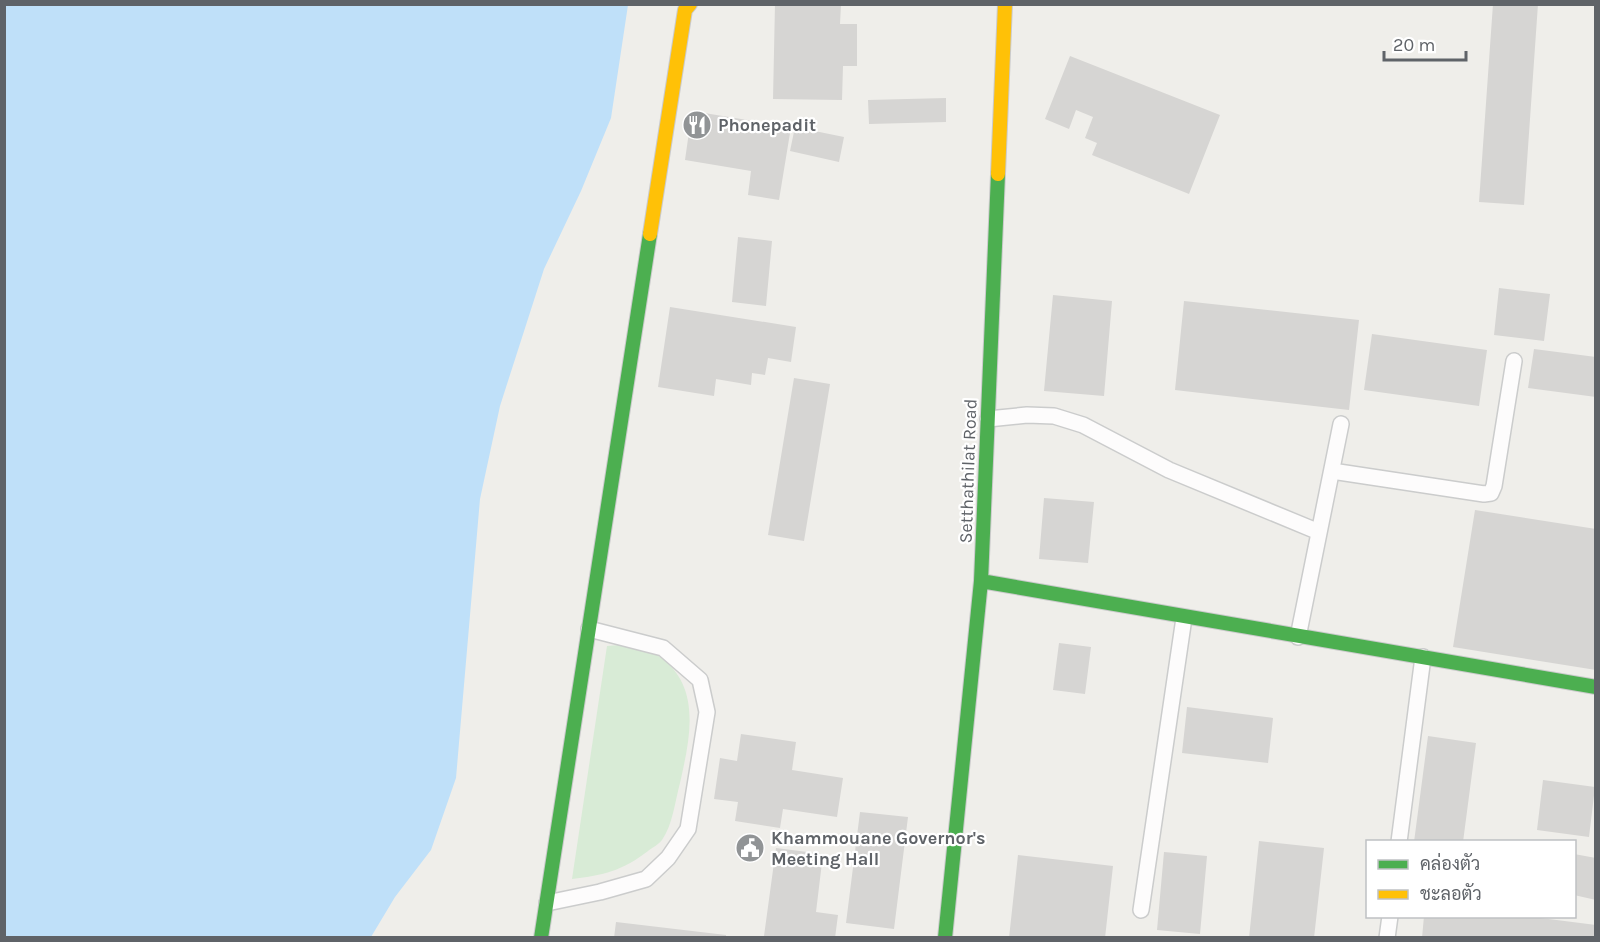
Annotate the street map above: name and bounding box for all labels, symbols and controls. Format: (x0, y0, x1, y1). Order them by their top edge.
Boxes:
scale bar (1384, 24, 1466, 62)
text: 20 m (1393, 34, 1435, 56)
restaurant icon: Phonepadit (681, 109, 713, 141)
place label: Phonepadit (718, 114, 816, 136)
street label: Setthathilat Road (954, 398, 982, 544)
place label: Khammouane Governor's Meeting Hall (771, 827, 986, 870)
public building icon: Khammouane Governor's Meeting Hall (734, 832, 766, 864)
legend (1366, 840, 1576, 918)
text: คล่องตัว (1420, 852, 1480, 875)
text: ชะลอตัว (1420, 883, 1482, 905)

